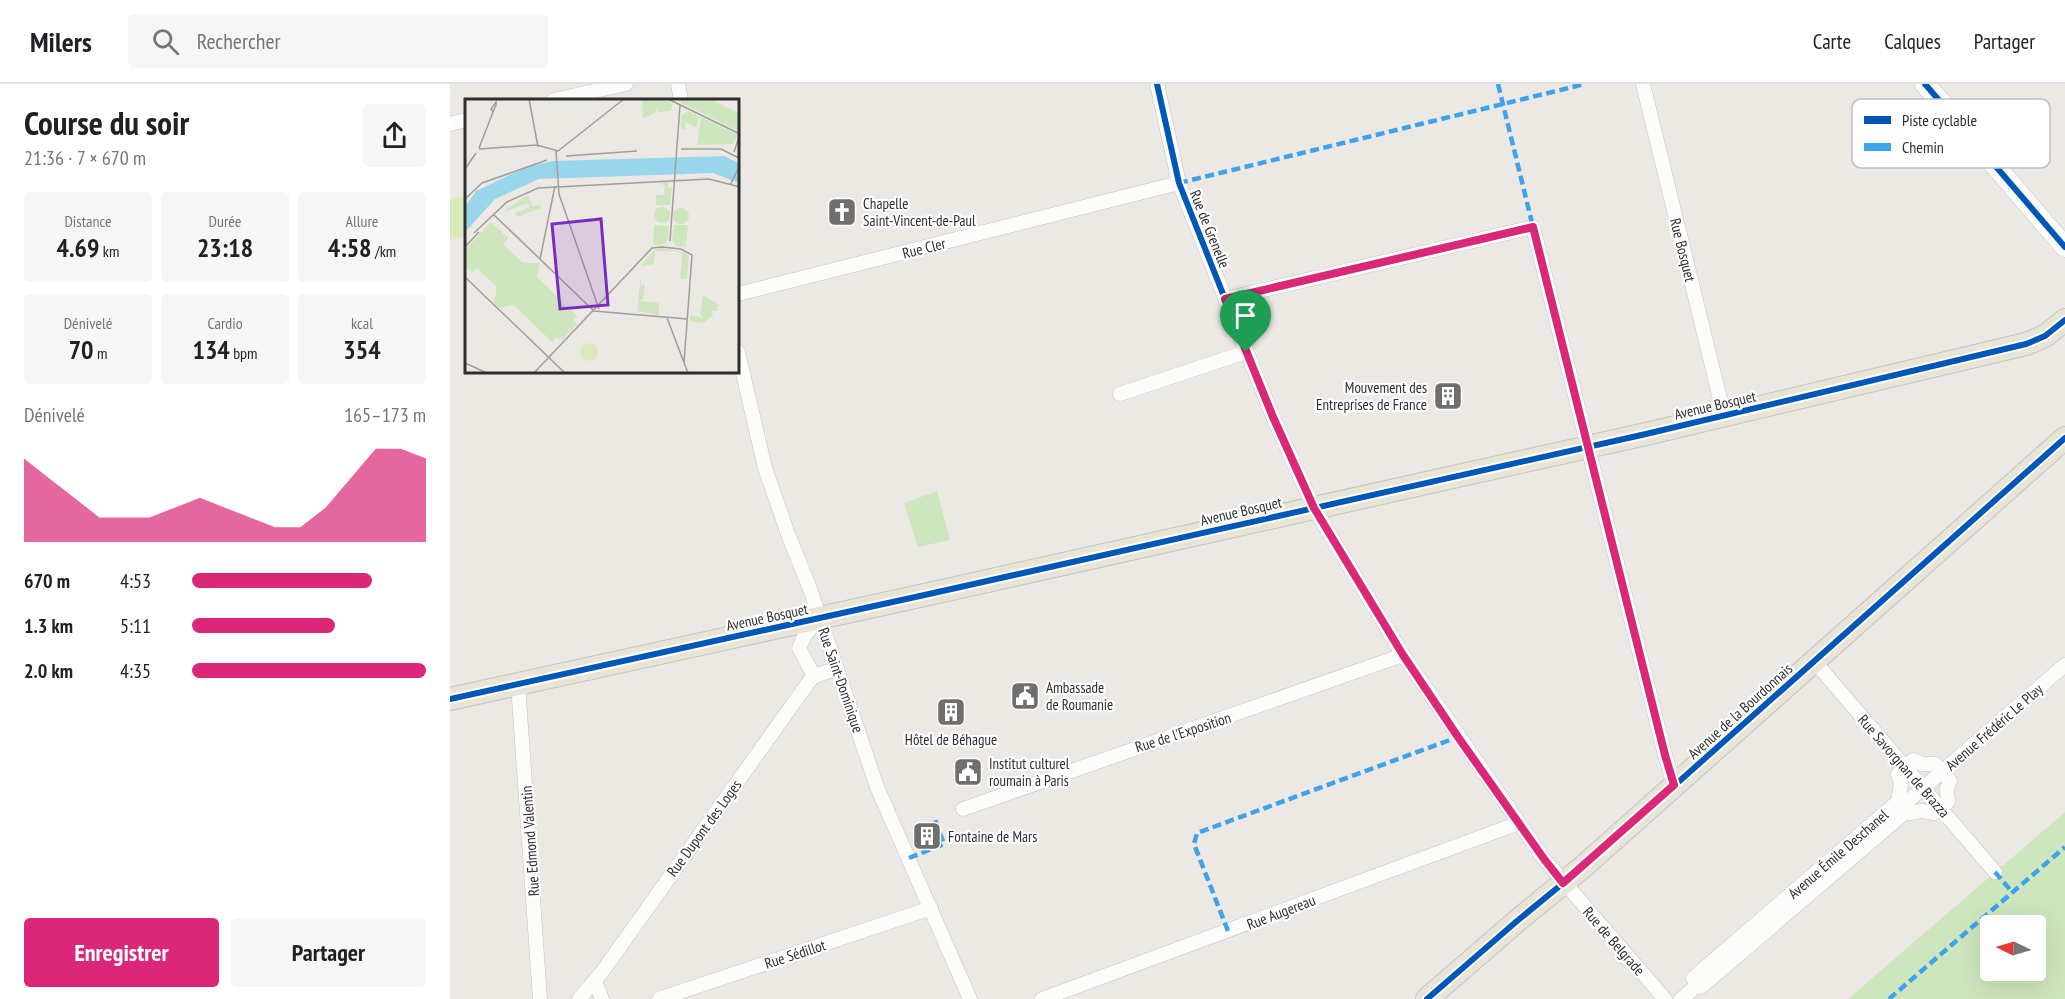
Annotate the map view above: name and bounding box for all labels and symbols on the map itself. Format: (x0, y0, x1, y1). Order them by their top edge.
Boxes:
inset map (465, 99, 740, 374)
legend (1852, 99, 2050, 168)
text: Piste cyclable (1902, 110, 1977, 130)
text: Chemin (1902, 137, 1944, 157)
street label: Rue de Grenelle (1186, 187, 1234, 271)
place label: Chapelle Saint-Vincent-de-Paul (863, 194, 976, 230)
church icon: Chapelle Saint-Vincent-de-Paul (826, 196, 858, 228)
street label: Rue Bosquet (1666, 216, 1700, 284)
street label: Rue Cler (900, 233, 948, 263)
pin (1220, 290, 1271, 352)
place label: Mouvement des Entreprises de France (1316, 378, 1427, 414)
building icon: Mouvement des Entreprises de France (1432, 380, 1464, 412)
street label: Avenue Bosquet (1672, 386, 1758, 424)
street label: Avenue Bosquet (1198, 492, 1284, 530)
street label: Avenue Bosquet (724, 599, 810, 635)
street label: Rue Saint-Dominique (814, 625, 868, 735)
street label: Avenue de la Bourdonnais (1684, 659, 1796, 763)
place label: Ambassade de Roumanie (1046, 678, 1113, 714)
street label: Avenue Frédéric Le Play (1941, 679, 2047, 774)
public building icon: Ambassade de Roumanie (1009, 680, 1041, 712)
building icon: Hôtel de Béhague (935, 696, 967, 728)
street label: Rue de l'Exposition (1133, 708, 1233, 756)
street label: Rue Savorgnan de Brazza (1854, 710, 1954, 822)
place label: Hôtel de Béhague (905, 730, 997, 749)
place label: Institut culturel roumain à Paris (989, 754, 1070, 790)
public building icon: Institut culturel roumain à Paris (952, 756, 984, 788)
street label: Rue Dupont des Loges (662, 776, 746, 880)
street label: Rue Edmond Valentin (517, 785, 543, 897)
street label: Avenue Émile Deschanel (1784, 805, 1892, 903)
building icon: Fontaine de Mars (911, 820, 943, 852)
place label: Fontaine de Mars (948, 827, 1037, 846)
street label: Rue Augereau (1244, 890, 1318, 934)
street label: Rue de Belgrade (1579, 903, 1649, 979)
north arrow (1980, 915, 2046, 981)
street label: Rue Sédillot (762, 935, 828, 973)

